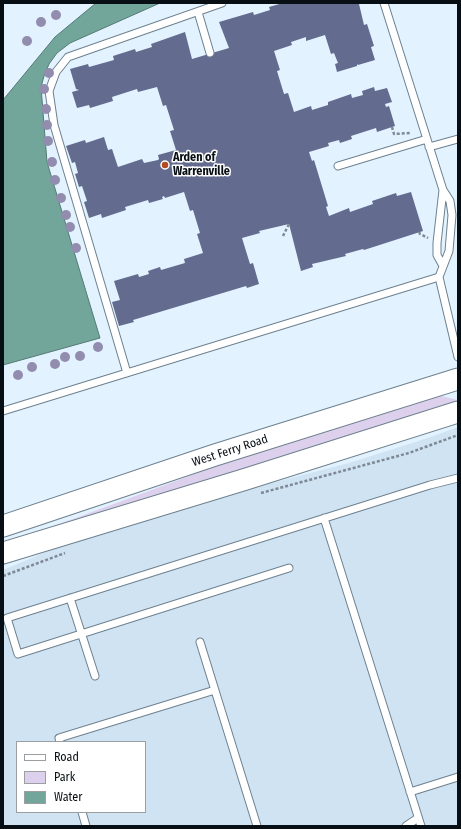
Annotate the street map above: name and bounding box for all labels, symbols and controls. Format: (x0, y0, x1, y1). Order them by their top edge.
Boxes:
place label: Arden of Warrenville (173, 151, 230, 179)
marker: Arden of Warrenville (160, 160, 170, 170)
street label: West Ferry Road (190, 432, 270, 470)
legend (16, 741, 146, 813)
text: Road (54, 750, 79, 764)
text: Park (54, 770, 75, 784)
text: Water (54, 790, 82, 804)

